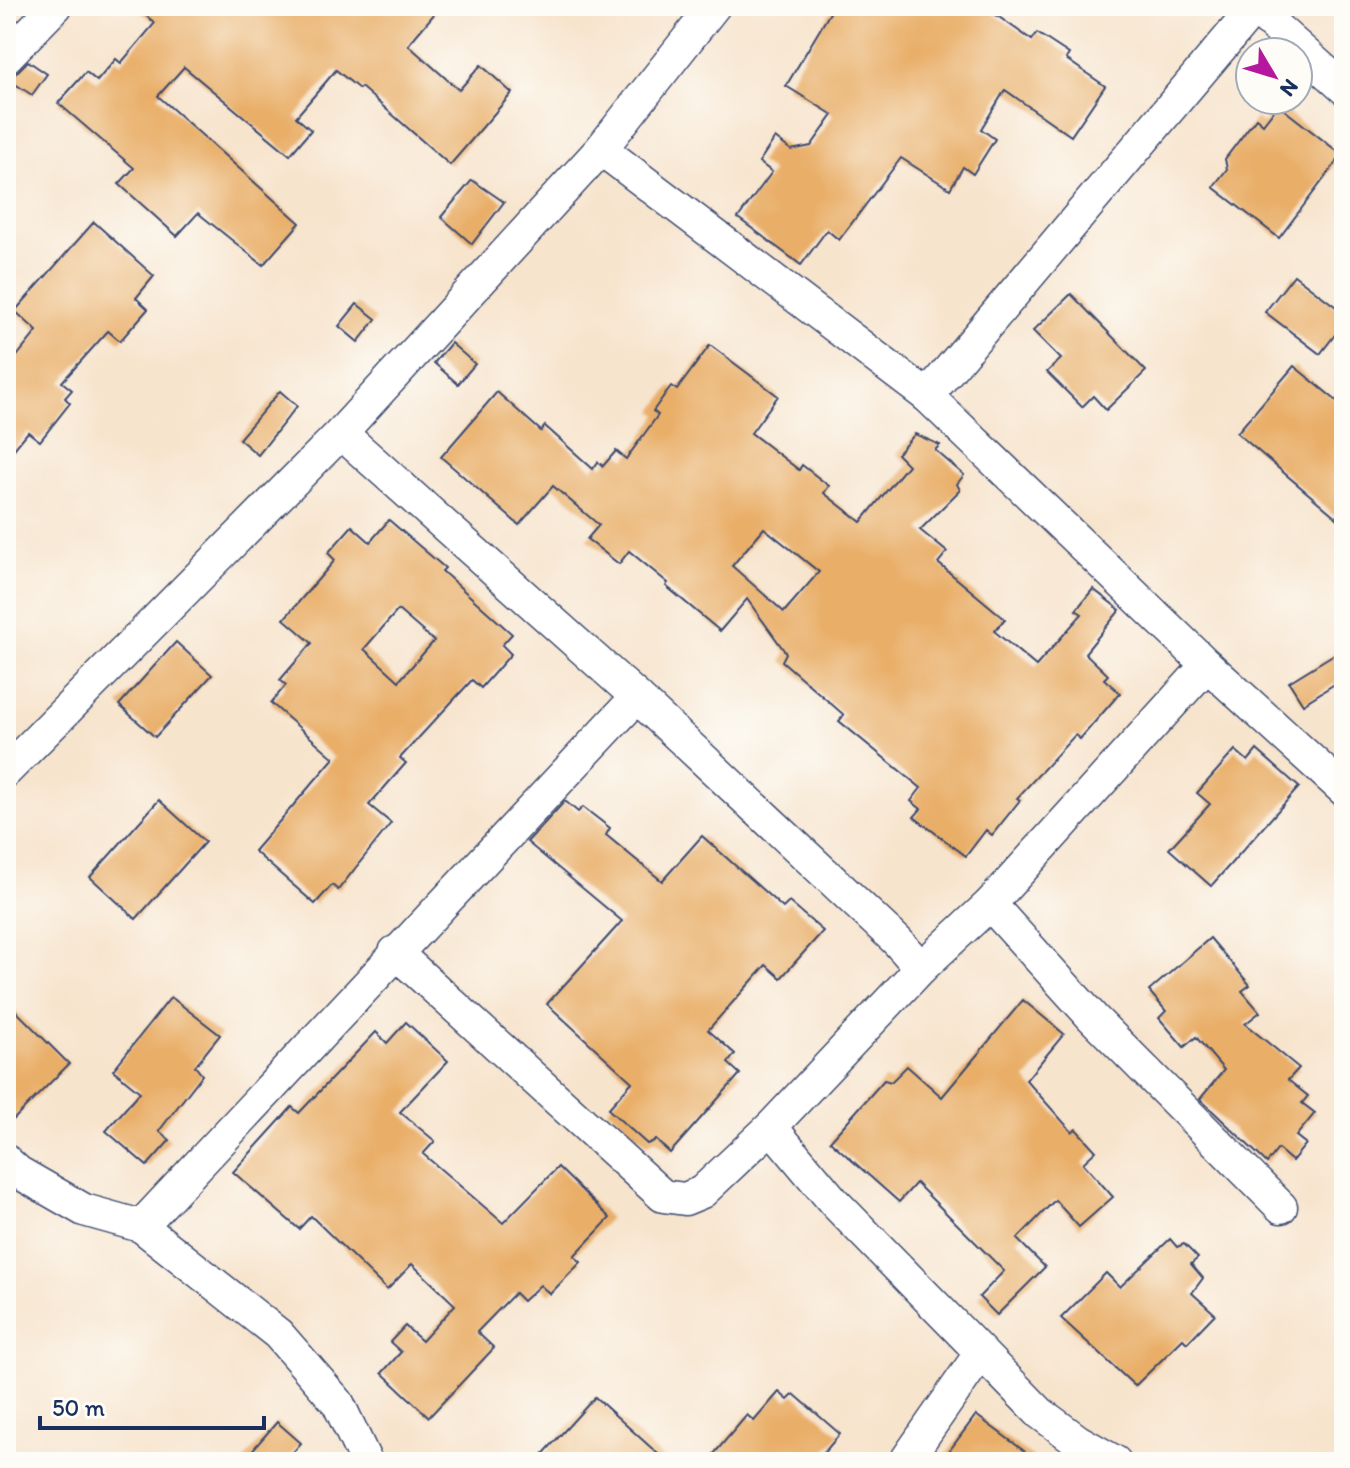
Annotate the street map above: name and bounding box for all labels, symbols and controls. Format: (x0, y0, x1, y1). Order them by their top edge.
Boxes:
north arrow (1234, 36, 1314, 116)
text: N (1274, 74, 1305, 102)
scale bar (40, 1380, 264, 1430)
text: 50 m (52, 1393, 105, 1422)

